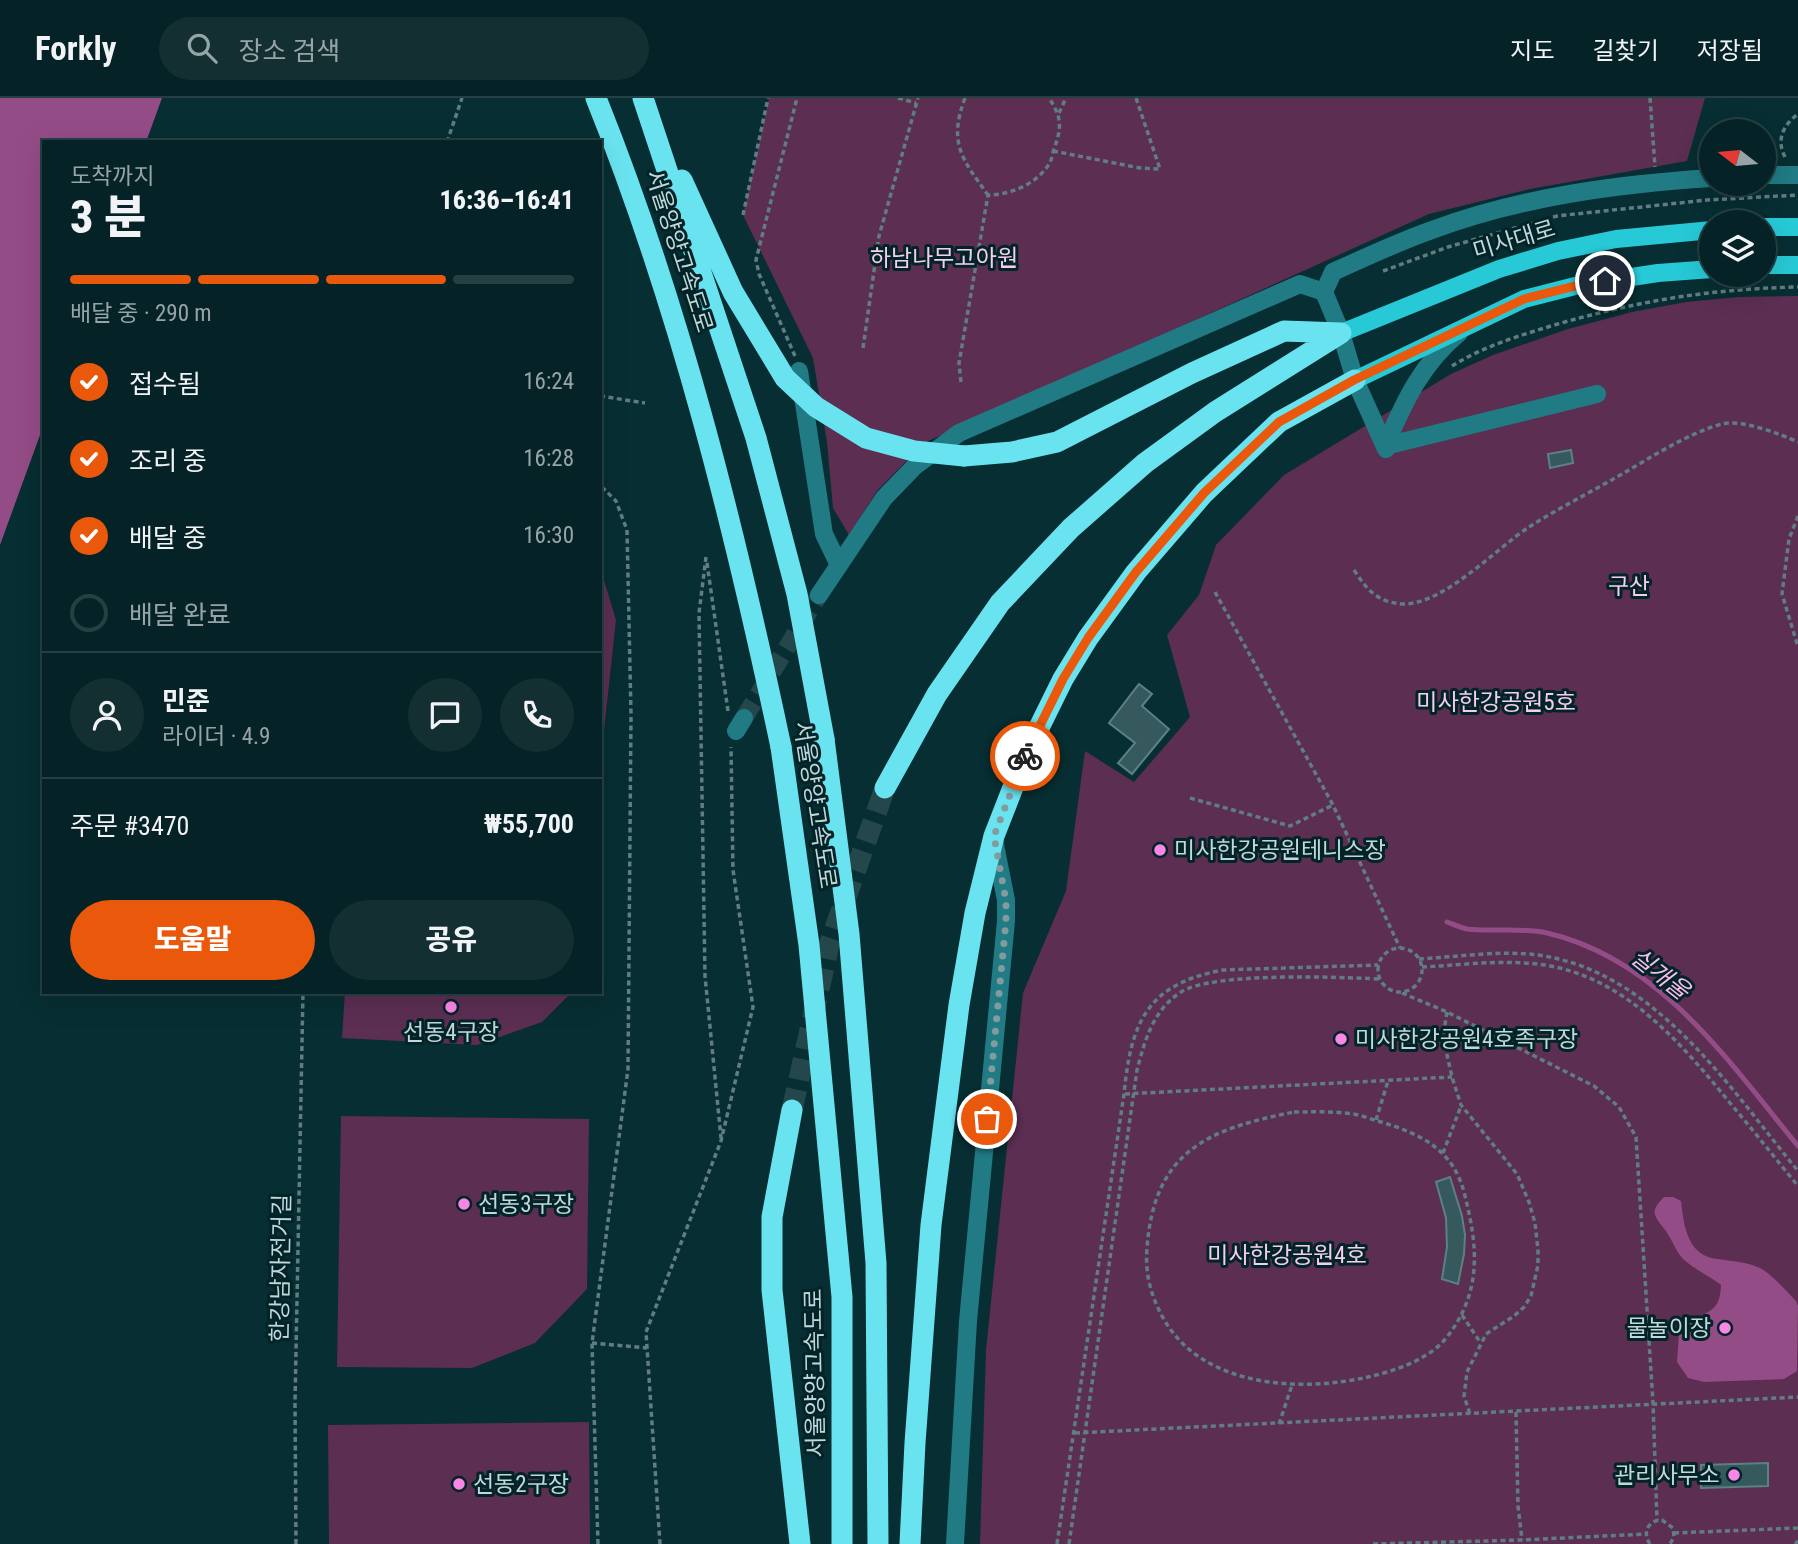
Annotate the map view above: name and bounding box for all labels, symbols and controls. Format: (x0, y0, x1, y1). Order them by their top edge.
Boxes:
search box (159, 17, 649, 80)
text: Forkly (35, 29, 117, 68)
icon: search (183, 29, 221, 67)
text: 장소 검색 (239, 36, 340, 66)
text: 지도 (1510, 37, 1555, 65)
text: 길찾기 (1593, 37, 1659, 65)
text: 저장됨 (1697, 37, 1763, 65)
north arrow (1699, 119, 1776, 196)
map controls (1699, 119, 1776, 287)
text: 도착까지 (70, 163, 155, 190)
street label: 서울양양고속도로 (640, 166, 718, 336)
text: 16:36–16:41 (440, 185, 574, 215)
text: 3 분 (70, 190, 146, 244)
button: layers (1699, 210, 1776, 287)
street label: 미사대로 (1470, 215, 1558, 265)
park label: 하남나무고아원 (870, 245, 1018, 272)
pin (1575, 251, 1635, 311)
icon: home (1586, 262, 1624, 300)
text: 배달 중 · 290 m (70, 300, 212, 327)
icon: check (70, 363, 108, 401)
text: 16:24 (523, 368, 574, 395)
text: 접수됨 (129, 369, 201, 399)
icon: check (70, 440, 108, 478)
text: 16:28 (523, 445, 574, 472)
text: 조리 중 (129, 446, 207, 476)
icon: check (70, 517, 108, 555)
text: 16:30 (523, 522, 574, 549)
text: 배달 중 (129, 523, 207, 553)
park label: 구산 (1608, 573, 1650, 600)
text: 배달 완료 (129, 600, 231, 630)
button: person (70, 678, 144, 752)
button: chat (408, 678, 482, 752)
button: phone (500, 678, 574, 752)
text: 민준 (162, 686, 210, 716)
park label: 미사한강공원5호 (1416, 689, 1576, 716)
street label: 서울양양고속도로 (788, 719, 842, 891)
courier (990, 721, 1060, 791)
text: 라이더 · 4.9 (162, 723, 270, 750)
icon: bike (1006, 737, 1044, 775)
text: ₩55,700 (484, 809, 574, 839)
text: 주문 #3470 (70, 811, 189, 841)
place label: 미사한강공원테니스장 (1174, 837, 1386, 864)
marker: 미사한강공원테니스장 (1152, 842, 1168, 858)
button: 도움말 (70, 900, 315, 980)
button: 공유 (329, 900, 574, 980)
water label: 실개울 (1625, 943, 1696, 1007)
marker: 선동4구장 (443, 999, 459, 1015)
place label: 선동4구장 (403, 1019, 499, 1046)
place label: 미사한강공원4호족구장 (1355, 1026, 1578, 1053)
marker: 미사한강공원4호족구장 (1333, 1031, 1349, 1047)
pin (957, 1089, 1017, 1149)
icon: bag (968, 1100, 1006, 1138)
place label: 선동3구장 (478, 1191, 574, 1218)
street label: 한강남자전거길 (266, 1194, 296, 1342)
marker: 선동3구장 (456, 1196, 472, 1212)
park label: 미사한강공원4호 (1207, 1242, 1367, 1269)
street label: 서울양양고속도로 (800, 1288, 830, 1458)
place label: 물놀이장 (1626, 1315, 1711, 1342)
marker: 물놀이장 (1717, 1320, 1733, 1336)
place label: 관리사무소 (1614, 1462, 1720, 1489)
marker: 관리사무소 (1726, 1467, 1742, 1483)
place label: 선동2구장 (473, 1471, 569, 1498)
marker: 선동2구장 (451, 1476, 467, 1492)

